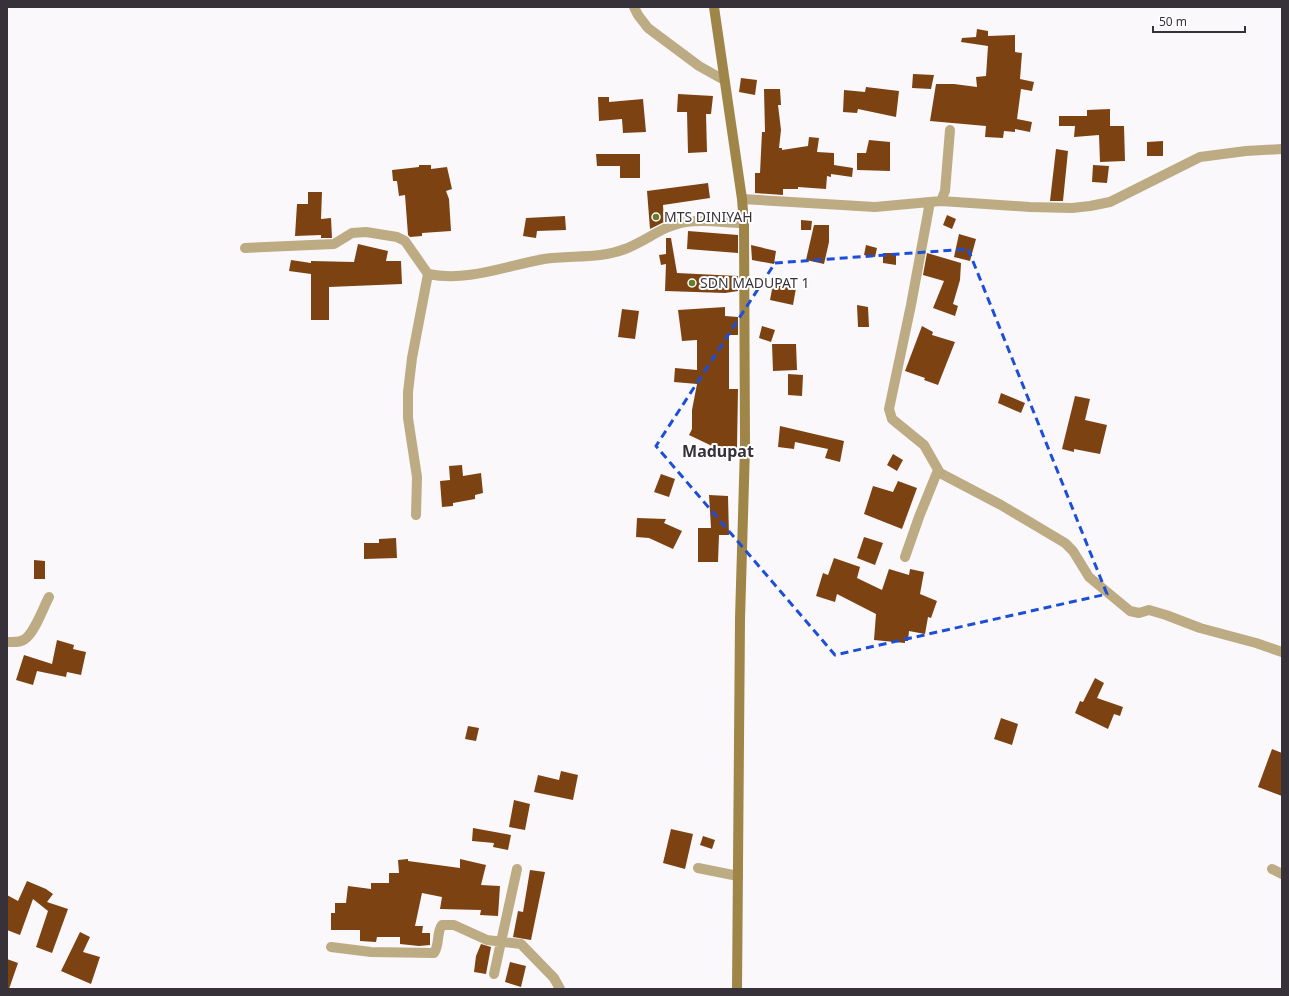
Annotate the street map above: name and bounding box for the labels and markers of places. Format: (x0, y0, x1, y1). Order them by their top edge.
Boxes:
place label: MTS DINIYAH (664, 207, 753, 226)
marker: MTS DINIYAH (651, 212, 661, 222)
place label: SDN MADUPAT 1 (700, 273, 809, 292)
marker: SDN MADUPAT 1 (687, 278, 697, 288)

